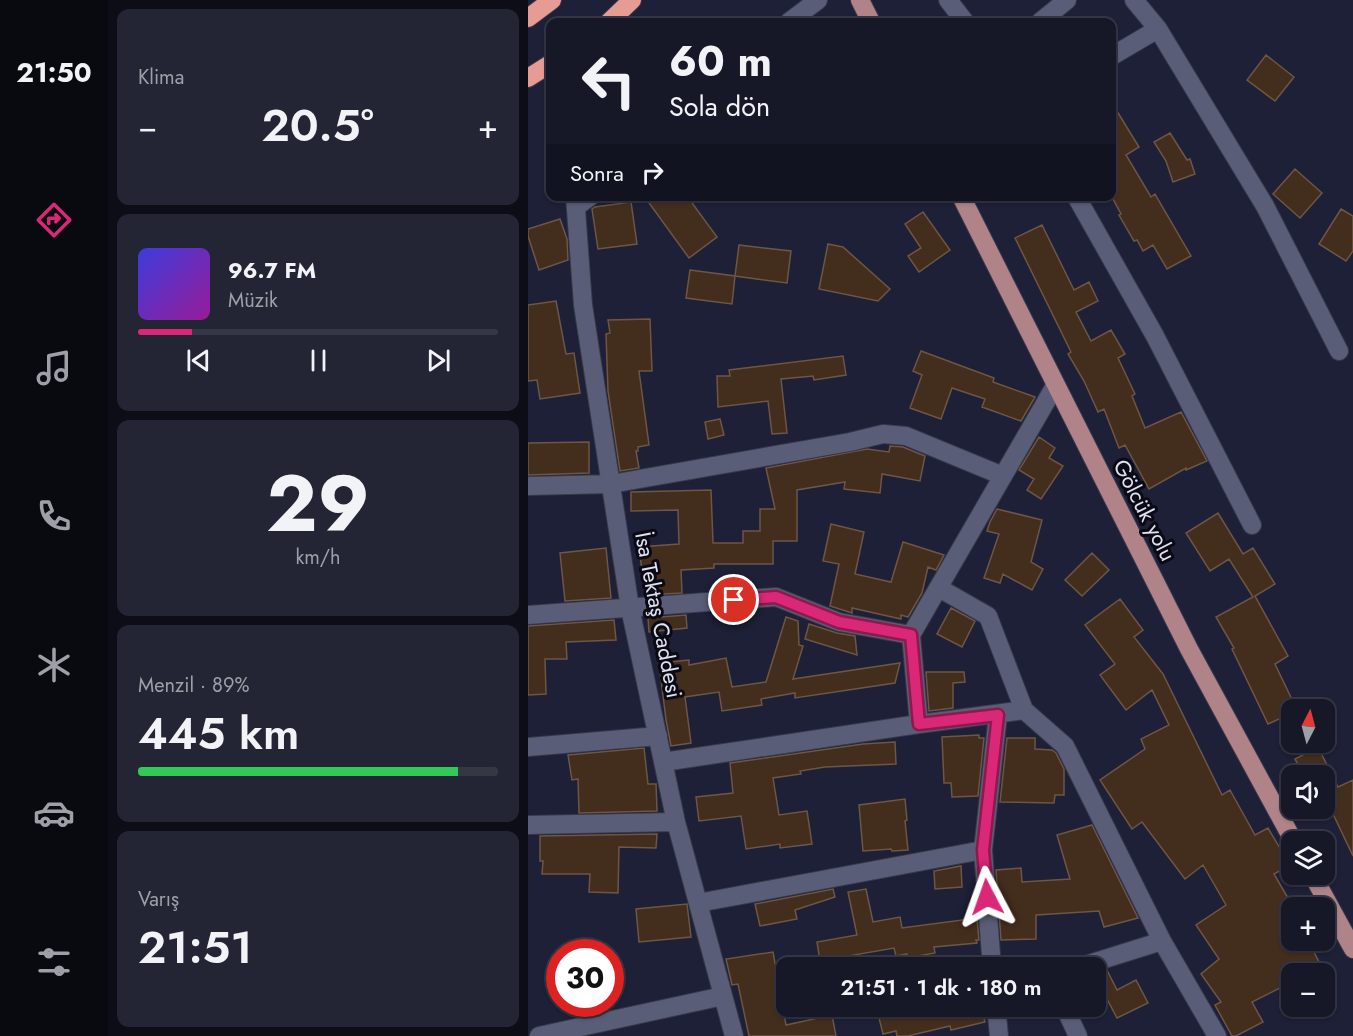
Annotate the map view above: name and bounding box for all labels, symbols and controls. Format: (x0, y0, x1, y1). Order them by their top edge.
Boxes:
text: 60 m (669, 31, 772, 92)
icon: left (570, 42, 648, 120)
text: 21:50 (16, 53, 92, 92)
text: Klima (138, 63, 184, 92)
text: Sola dön (669, 87, 770, 126)
text: 20.5° (261, 93, 374, 158)
text: − (138, 103, 157, 150)
text: + (478, 103, 498, 150)
icon: right (636, 156, 669, 189)
text: Sonra (570, 157, 624, 189)
icon: directions (33, 199, 75, 241)
text: 96.7 FM (228, 254, 316, 286)
text: Müzik (228, 286, 278, 315)
icon: previous (182, 344, 215, 377)
icon: pause (302, 344, 335, 377)
icon: next (422, 344, 455, 377)
icon: music (33, 347, 75, 389)
text: 29 (266, 448, 370, 560)
street label: Gölcük yolu (1106, 454, 1184, 566)
icon: phone (33, 495, 75, 537)
street label: İsa Tektaş Caddesi (627, 529, 691, 701)
text: km/h (295, 543, 341, 572)
pin (708, 574, 759, 625)
icon: arrive (717, 583, 750, 616)
icon: climate (33, 644, 75, 686)
text: Menzil · 89% (138, 671, 249, 700)
north arrow (1281, 699, 1335, 753)
map controls (1281, 699, 1335, 1017)
text: 445 km (138, 701, 299, 766)
button: sound (1281, 765, 1335, 819)
icon: car (33, 792, 75, 834)
button: layers (1281, 831, 1335, 885)
position arrow (955, 865, 1019, 929)
text: Varış (138, 885, 179, 914)
button: + (1281, 897, 1335, 951)
text: 21:51 (138, 915, 253, 980)
speed limit sign: 30 (546, 939, 624, 1017)
icon: filters (33, 941, 75, 983)
button: − (1281, 963, 1335, 1017)
text: 21:51 · 1 dk · 180 m (840, 971, 1042, 1003)

